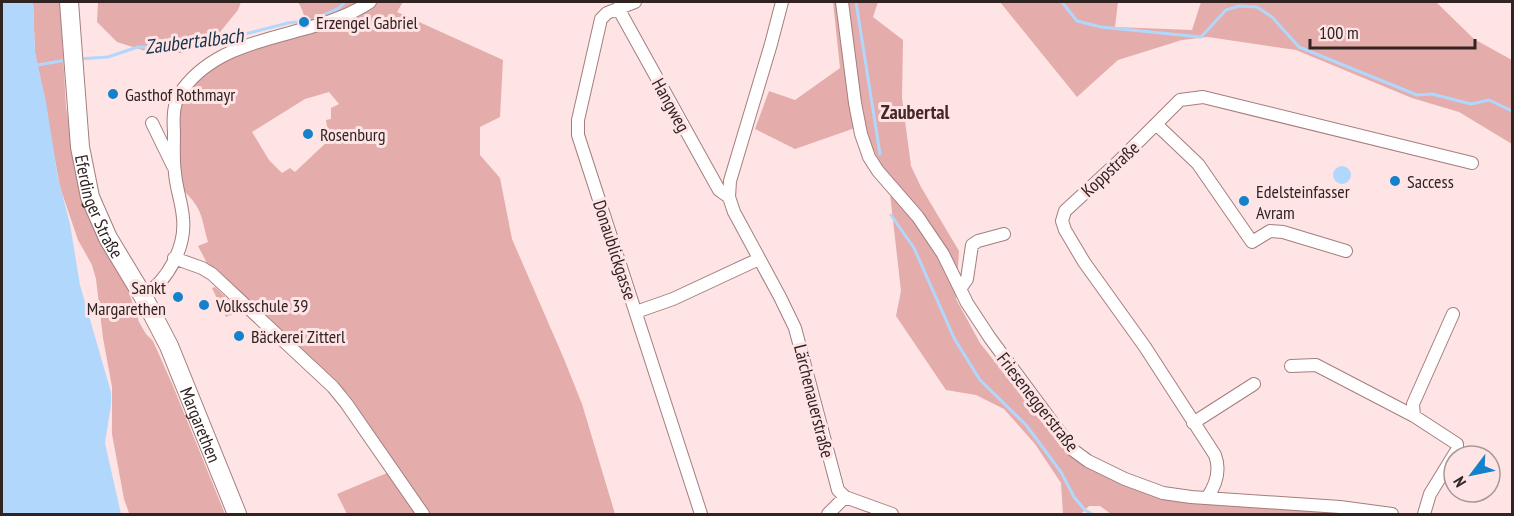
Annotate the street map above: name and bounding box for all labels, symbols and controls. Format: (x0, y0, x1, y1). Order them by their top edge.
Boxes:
place label: Erzengel Gabriel (316, 11, 419, 34)
scale bar (1310, 12, 1475, 50)
marker: Erzengel Gabriel (297, 15, 311, 29)
text: 100 m (1319, 21, 1359, 44)
water label: Zaubertalbach (143, 22, 246, 60)
street label: Hangweg (647, 74, 695, 136)
place label: Gasthof Rothmayr (125, 83, 235, 106)
marker: Gasthof Rothmayr (106, 87, 120, 101)
district label: Zaubertal (881, 99, 949, 125)
place label: Rosenburg (320, 123, 385, 146)
marker: Rosenburg (301, 127, 315, 141)
street label: Koppstraße (1076, 136, 1144, 202)
street label: Eferdinger Straße (70, 153, 129, 262)
place label: Saccess (1407, 170, 1454, 193)
marker: Saccess (1388, 174, 1402, 188)
place label: Edelsteinfasser Avram (1256, 180, 1350, 224)
marker: Edelsteinfasser Avram (1237, 194, 1251, 208)
street label: Donaublickgasse (588, 197, 642, 303)
place label: Sankt Margarethen (87, 276, 166, 320)
marker: Sankt Margarethen (171, 290, 185, 304)
place label: Volksschule 39 (215, 294, 308, 317)
marker: Volksschule 39 (197, 298, 211, 312)
place label: Bäckerei Zitterl (251, 325, 346, 348)
marker: Bäckerei Zitterl (232, 329, 246, 343)
street label: Lärchenauerstraße (789, 342, 839, 460)
street label: Frieseneggerstraße (992, 348, 1084, 456)
street label: Margarethen (175, 384, 226, 466)
north arrow (1442, 444, 1502, 504)
text: N (1449, 473, 1470, 491)

